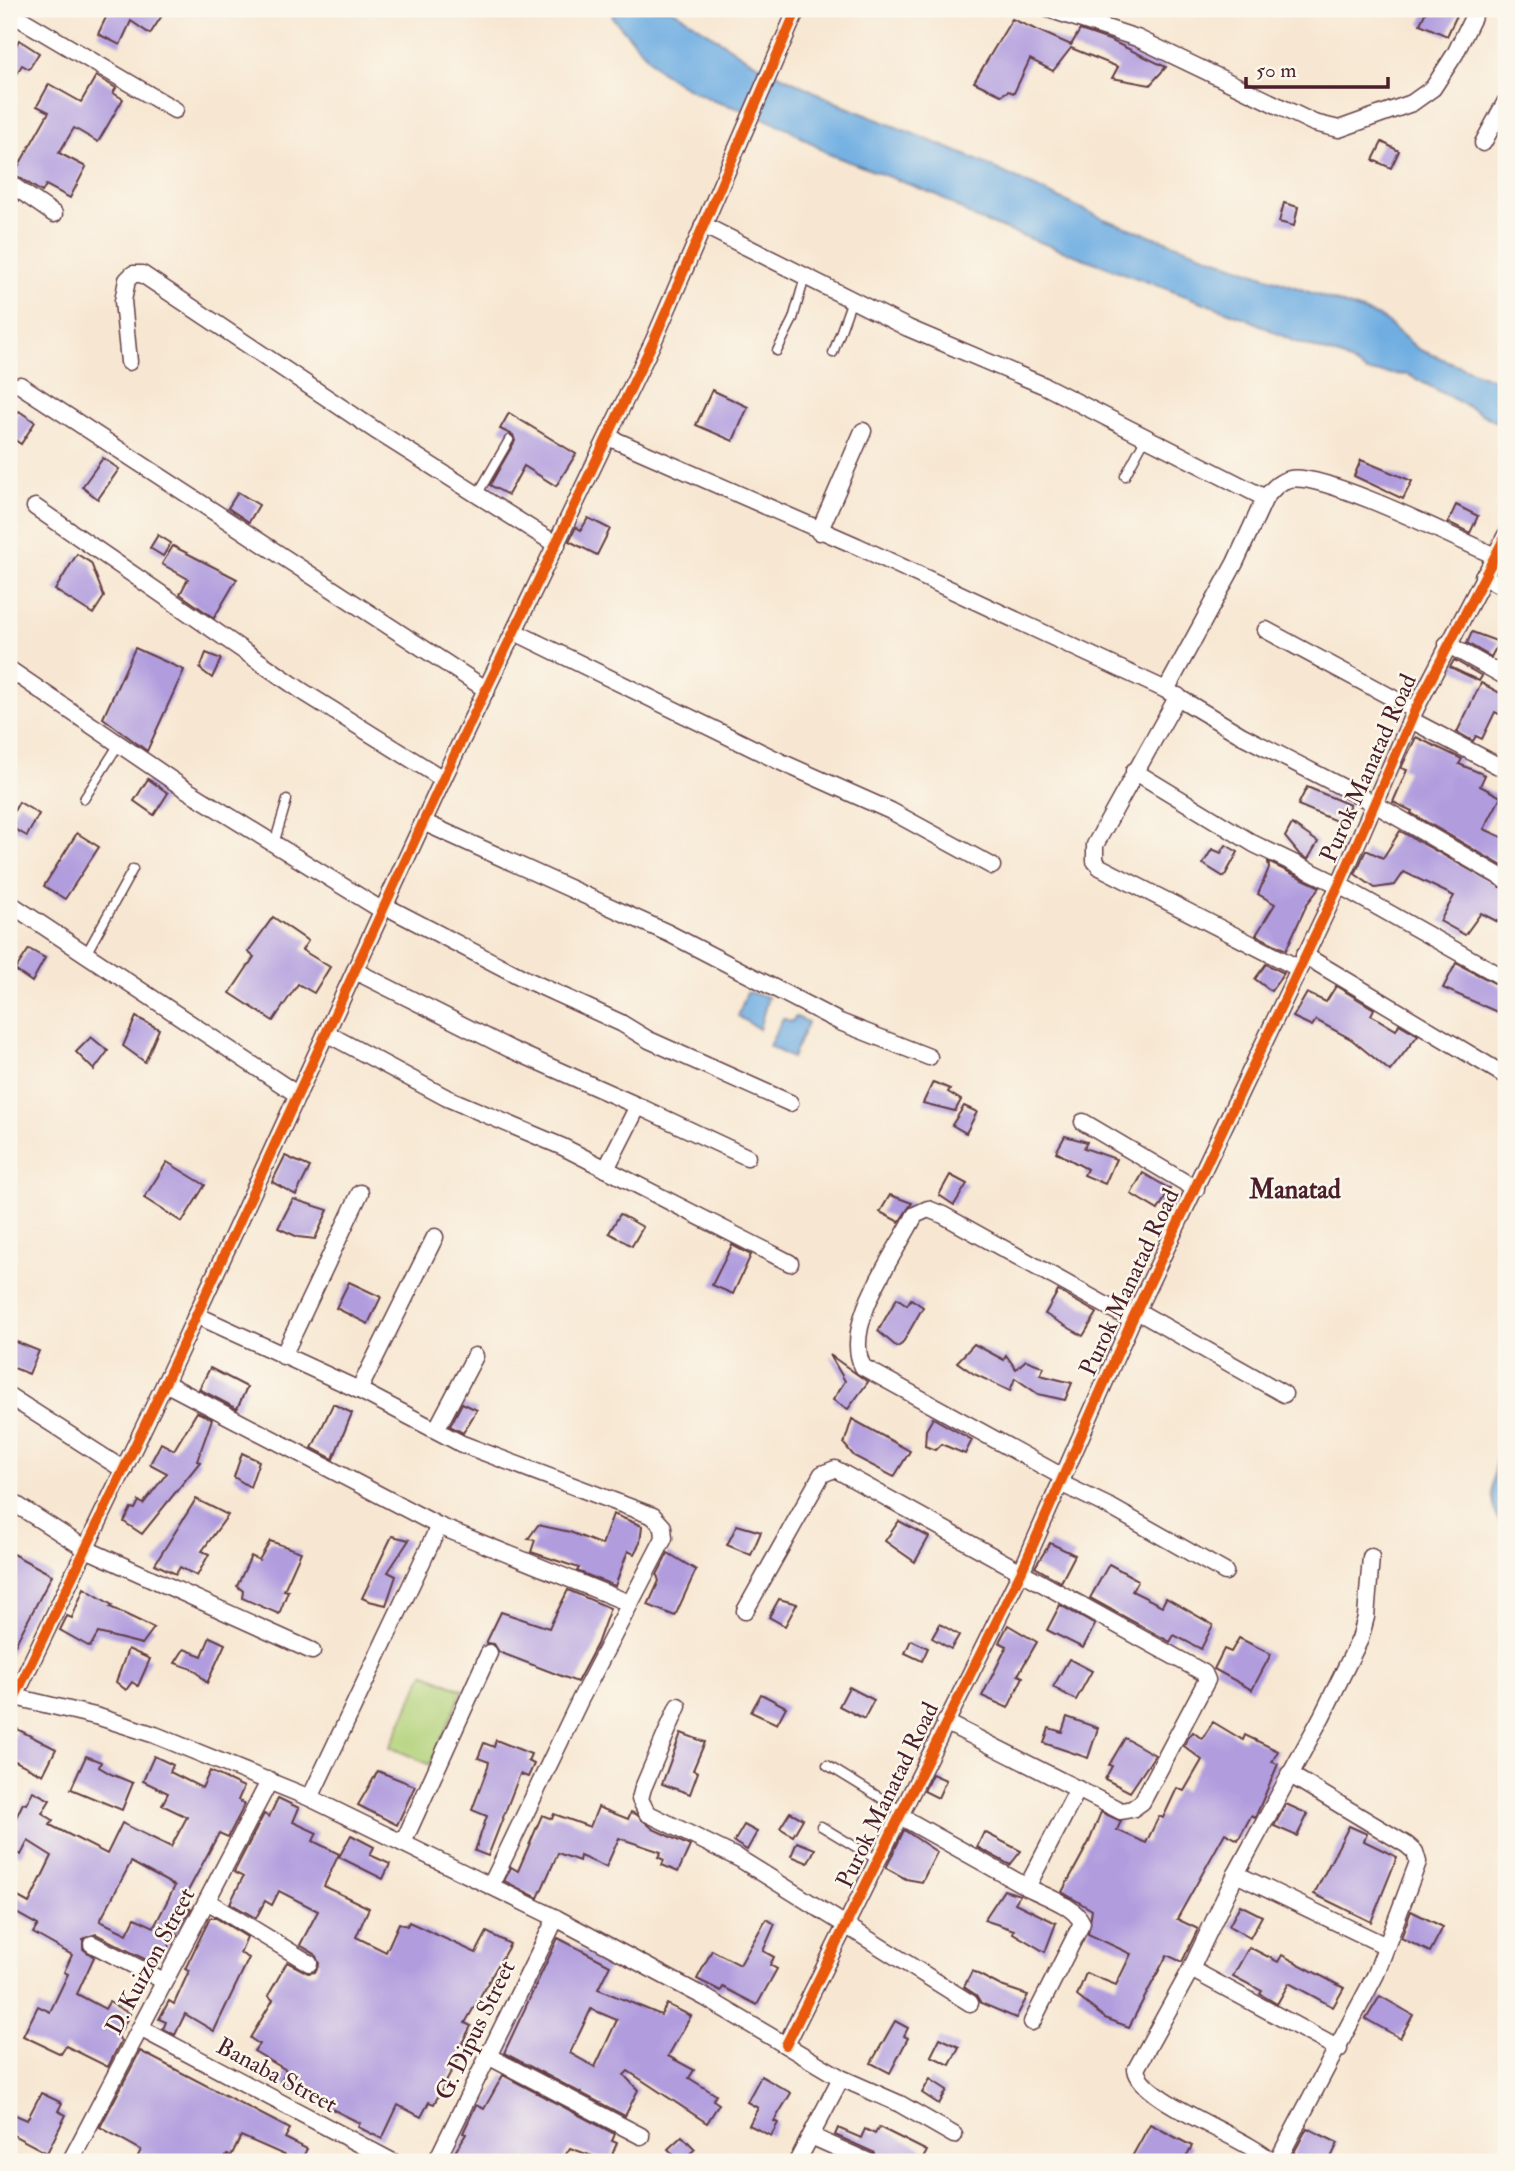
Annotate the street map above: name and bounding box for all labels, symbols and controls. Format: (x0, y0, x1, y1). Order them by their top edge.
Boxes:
scale bar (1246, 46, 1387, 90)
text: 50 m (1256, 57, 1297, 84)
street label: Purok Manatad Road (1313, 669, 1424, 867)
district label: Manatad (1248, 1174, 1341, 1206)
street label: Purok Manatad Road (1072, 1183, 1187, 1381)
street label: Purok Manatad Road (829, 1697, 946, 1893)
street label: D. Kuizon Street (99, 1882, 202, 2040)
street label: G. Dipus Street (428, 1955, 523, 2105)
street label: Banaba Street (211, 2031, 343, 2120)

